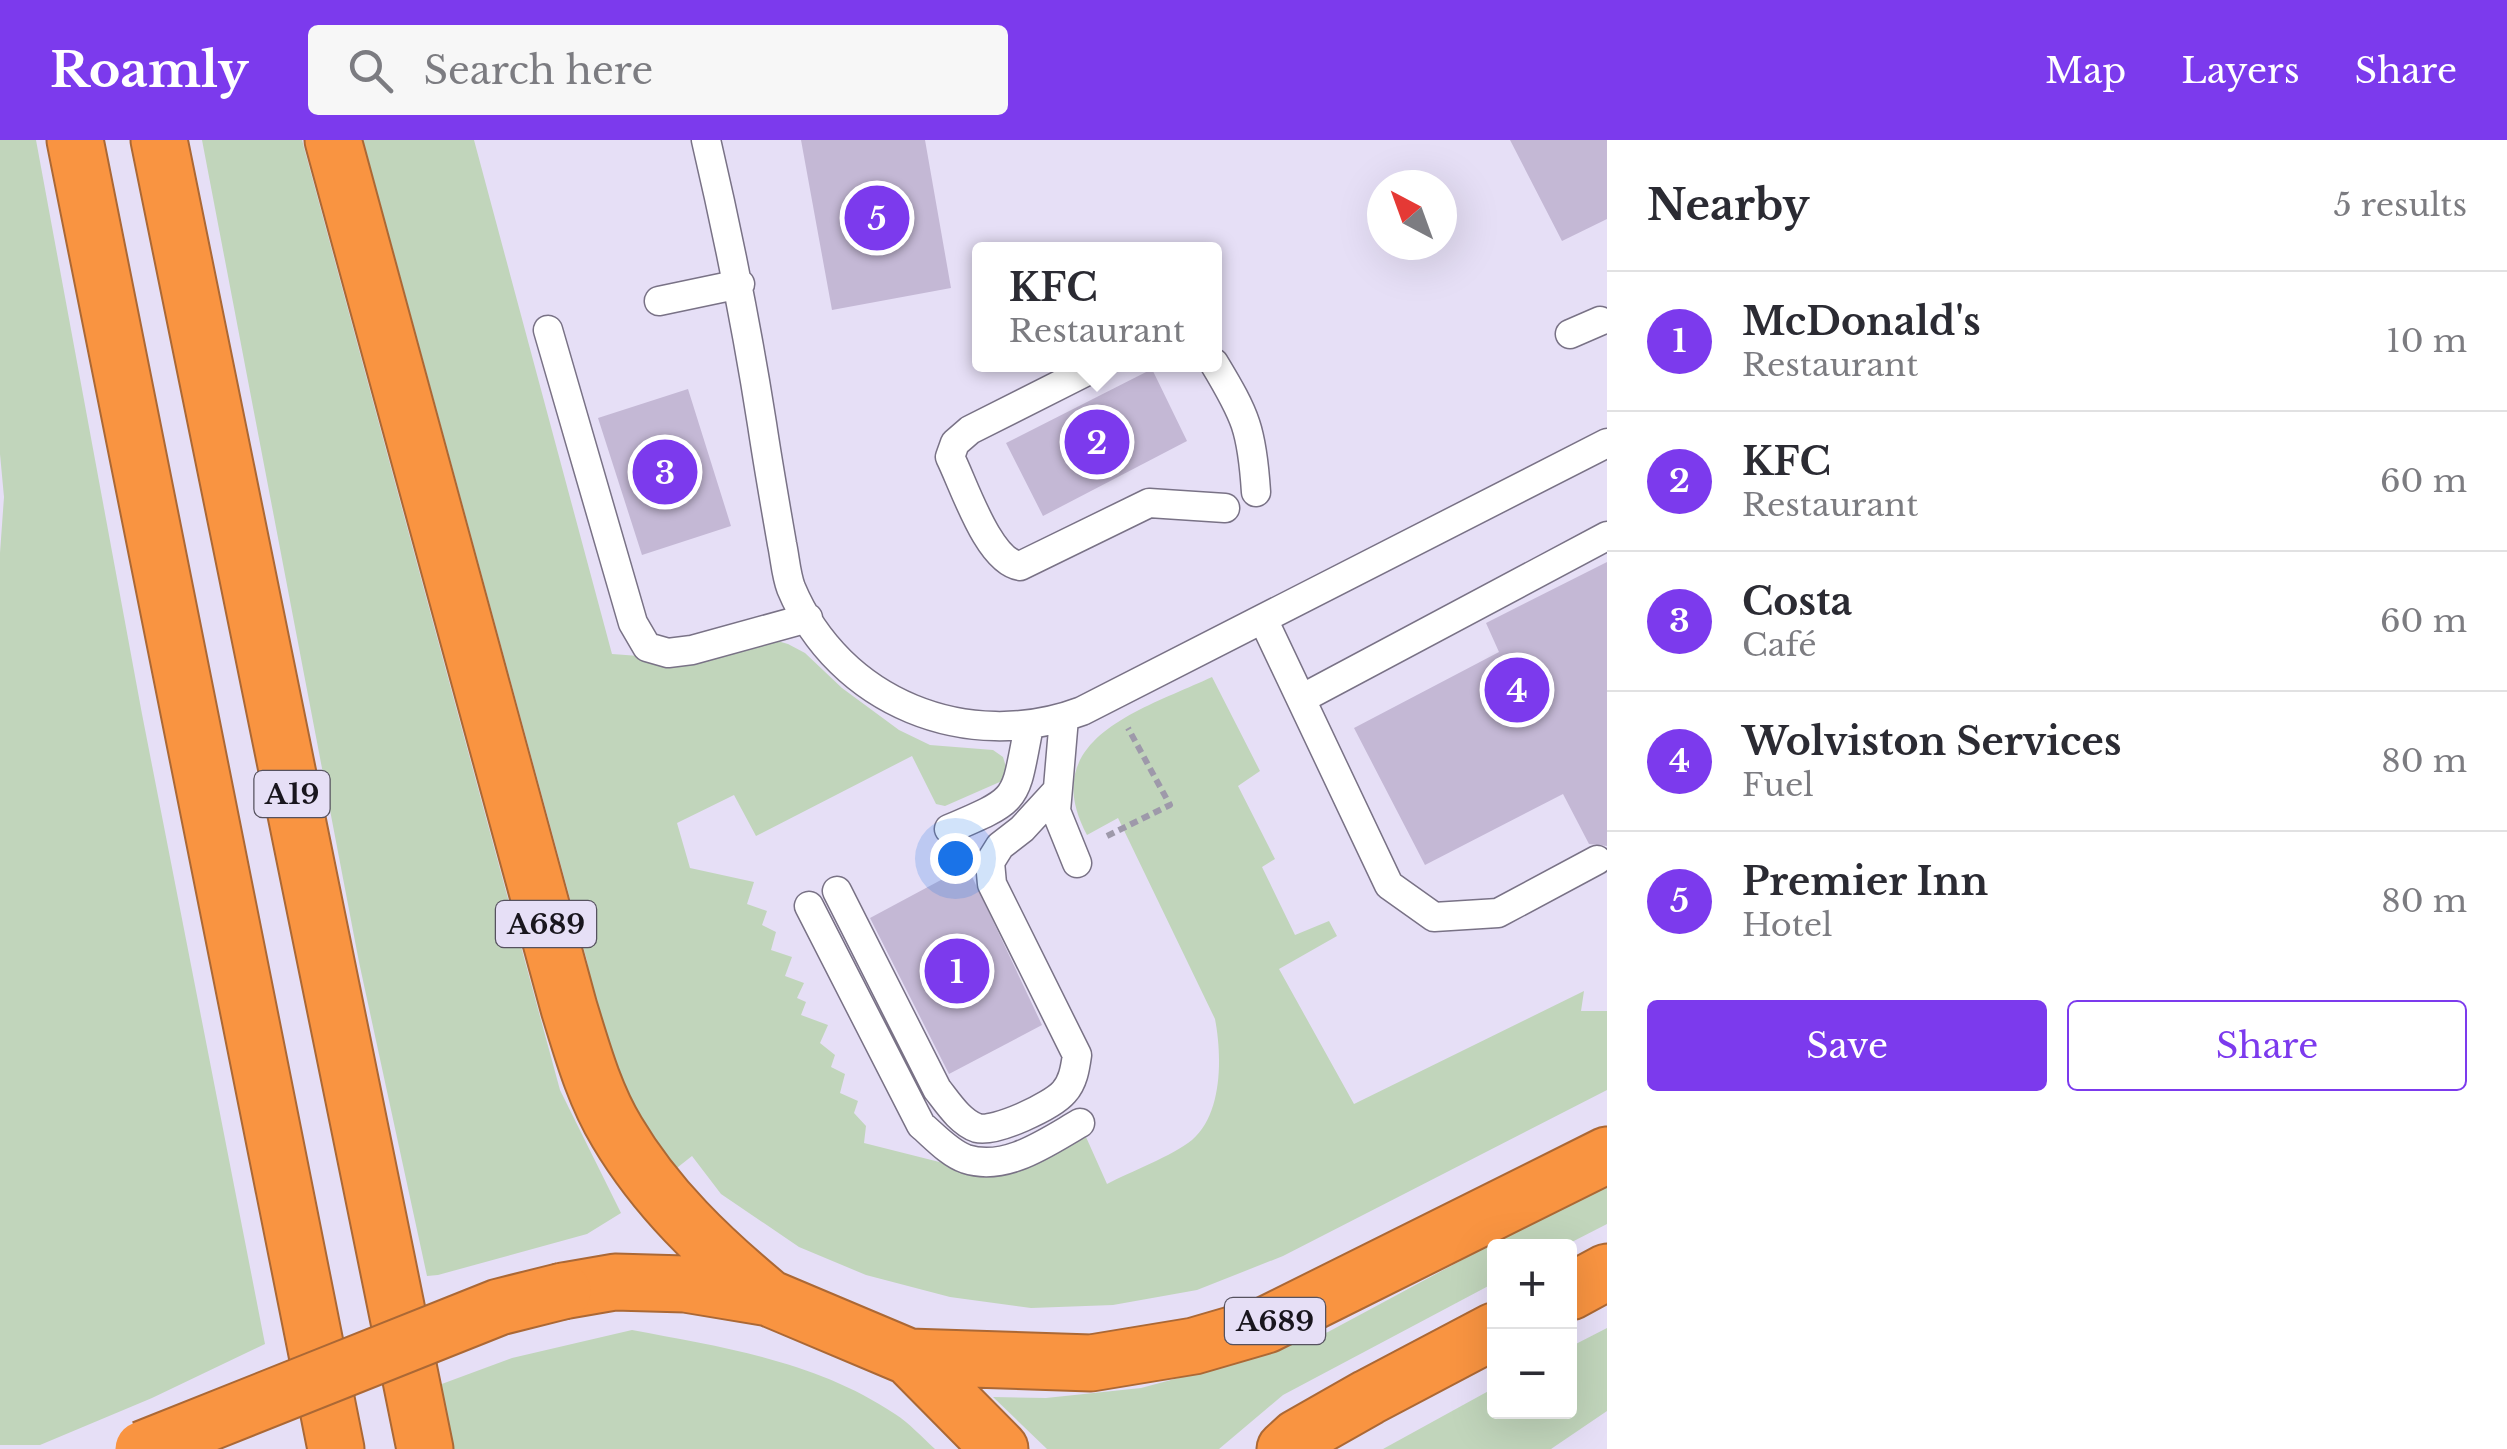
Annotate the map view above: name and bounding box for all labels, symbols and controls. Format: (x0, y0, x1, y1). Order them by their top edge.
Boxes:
search box (308, 25, 1008, 115)
text: Roamly (50, 40, 248, 100)
icon: search (343, 43, 398, 98)
text: Search here (423, 47, 653, 94)
text: Map (2045, 49, 2126, 92)
text: Layers (2181, 49, 2300, 92)
text: Share (2355, 49, 2457, 92)
north arrow (1367, 170, 1457, 260)
text: Nearby (1647, 179, 1810, 231)
pin: 5 (844, 180, 910, 256)
text: 5 results (2333, 185, 2467, 225)
popup (972, 242, 1222, 372)
text: KFC (1009, 264, 1098, 311)
text: McDonald's (1742, 298, 1981, 345)
text: Restaurant (1009, 311, 1185, 351)
text: 1 (1673, 321, 1686, 361)
text: 10 m (2386, 321, 2467, 361)
text: Restaurant (1742, 345, 1918, 385)
pin: 2 (1064, 404, 1130, 480)
pin: 3 (632, 434, 698, 510)
text: KFC (1742, 438, 1831, 485)
text: 2 (1669, 461, 1690, 501)
text: 60 m (2380, 461, 2467, 501)
text: Restaurant (1742, 485, 1918, 525)
text: Costa (1742, 578, 1852, 625)
text: 3 (1669, 601, 1690, 641)
text: 60 m (2380, 601, 2467, 641)
text: Café (1742, 625, 1817, 665)
pin: 4 (1484, 652, 1550, 728)
text: Wolviston Services (1742, 718, 2121, 765)
text: 4 (1669, 741, 1690, 781)
text: 80 m (2381, 741, 2467, 781)
text: Fuel (1742, 765, 1814, 805)
road number: A19 (254, 771, 330, 817)
your location (930, 833, 981, 884)
text: Premier Inn (1742, 858, 1988, 905)
text: 5 (1670, 881, 1689, 921)
text: 80 m (2381, 881, 2467, 921)
road number: A689 (496, 901, 596, 947)
text: Hotel (1742, 905, 1833, 945)
pin: 1 (924, 934, 990, 1008)
button: Save (1647, 1000, 2047, 1091)
button: Share (2067, 1000, 2467, 1091)
map controls (1487, 1239, 1577, 1419)
button: + (1487, 1239, 1577, 1329)
road number: A689 (1225, 1298, 1325, 1344)
button: − (1487, 1329, 1577, 1419)

